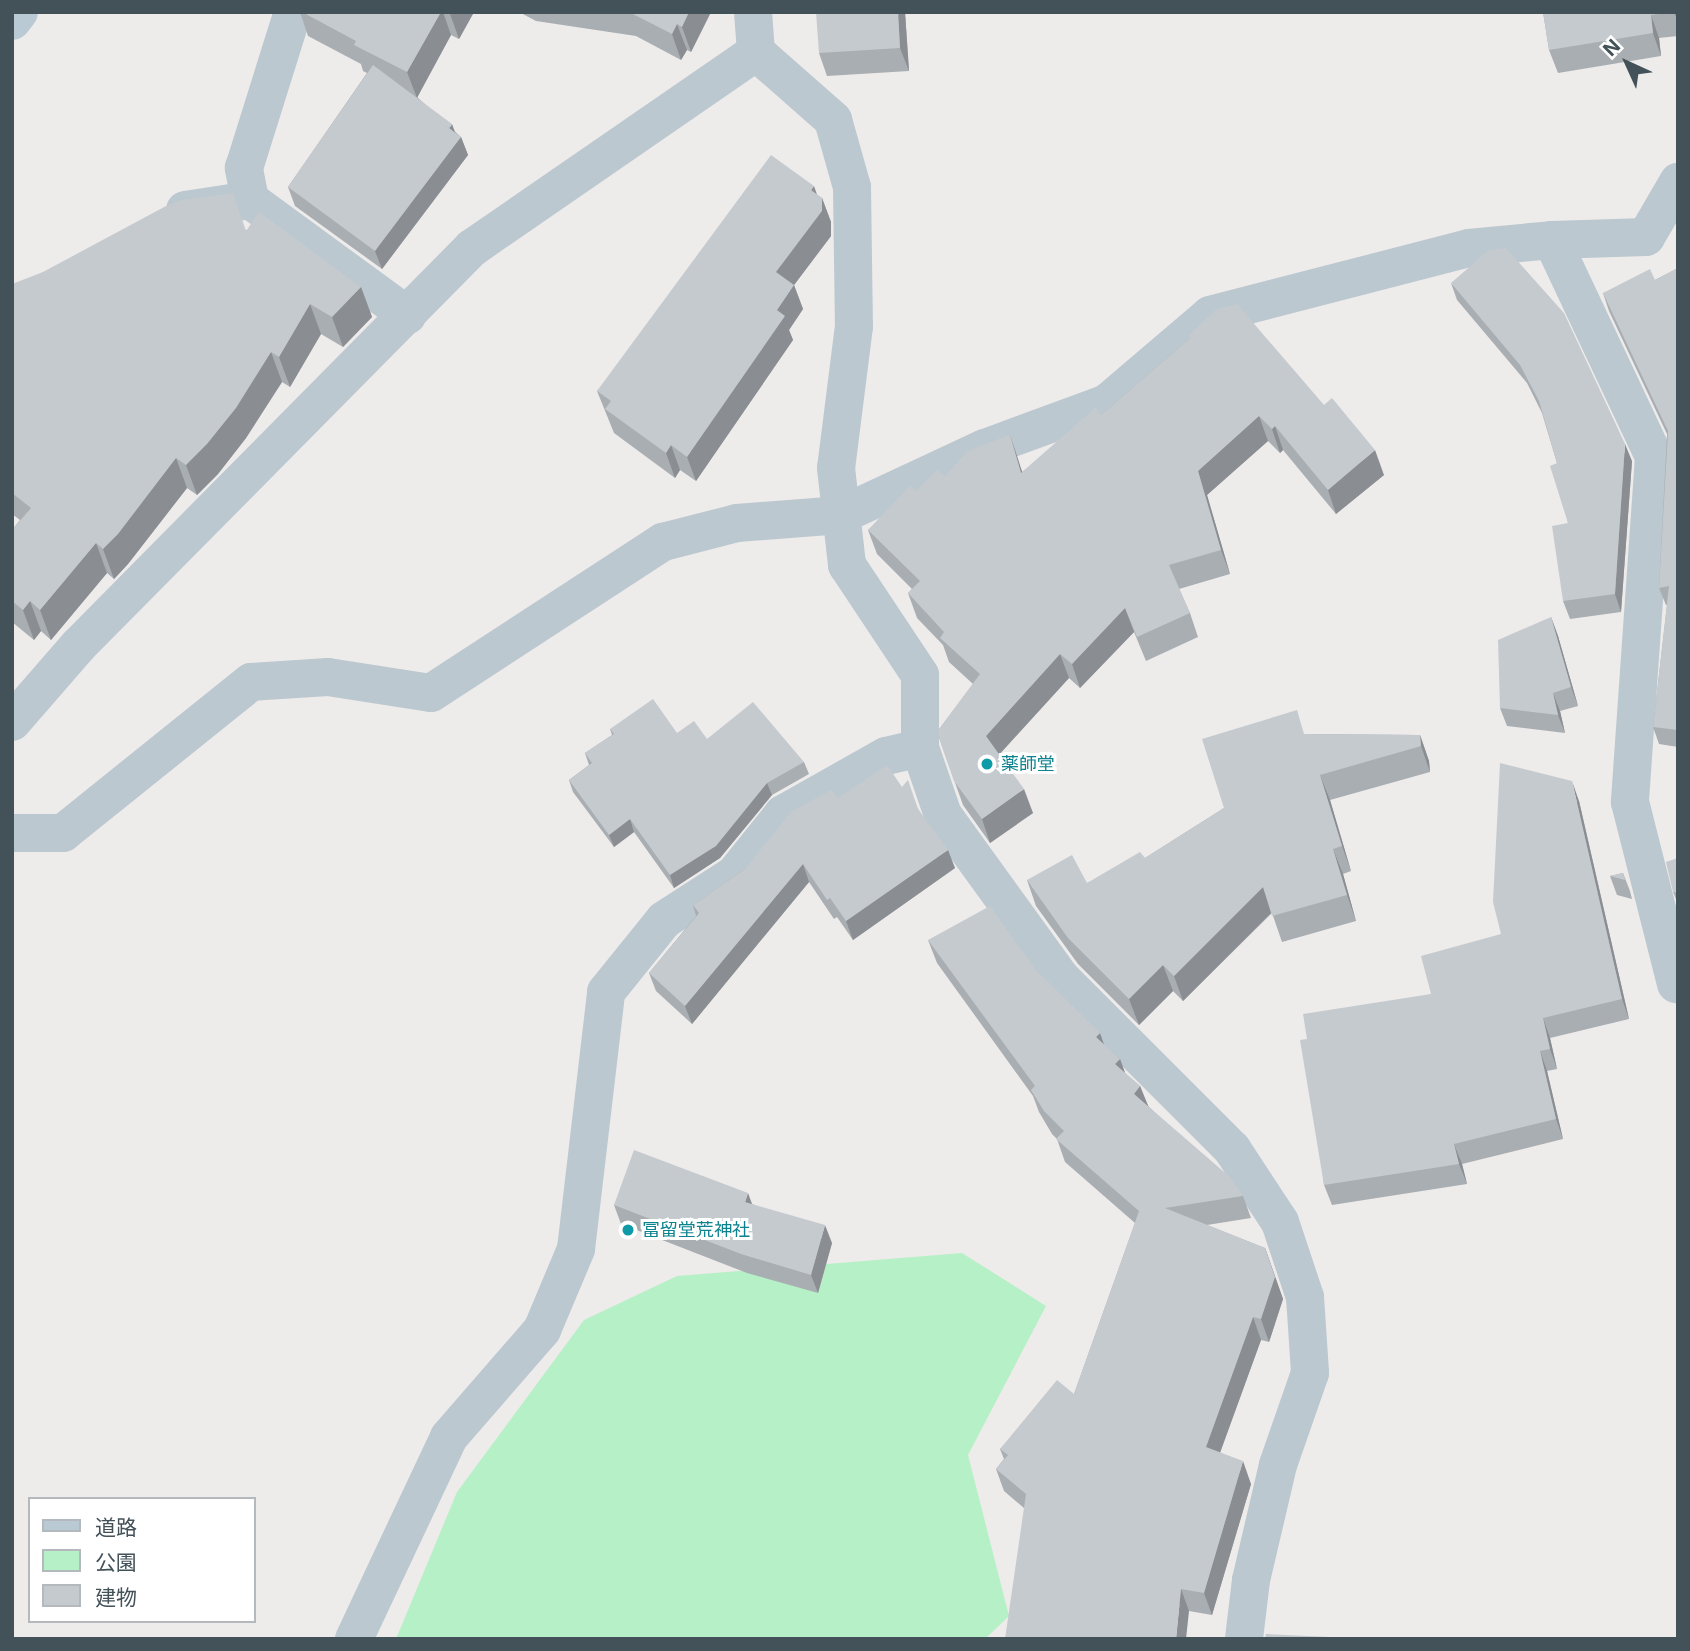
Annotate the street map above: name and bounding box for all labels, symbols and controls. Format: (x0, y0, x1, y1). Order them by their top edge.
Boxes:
north arrow (1592, 28, 1662, 98)
text: N (1599, 35, 1625, 61)
place label: 薬師堂 (1001, 753, 1055, 775)
marker: 薬師堂 (979, 756, 995, 772)
place label: 冨留堂荒神社 (642, 1219, 750, 1241)
marker: 冨留堂荒神社 (620, 1222, 636, 1238)
legend (28, 1497, 256, 1623)
text: 道路 (95, 1515, 137, 1540)
text: 公園 (95, 1550, 137, 1575)
text: 建物 (95, 1585, 137, 1610)

